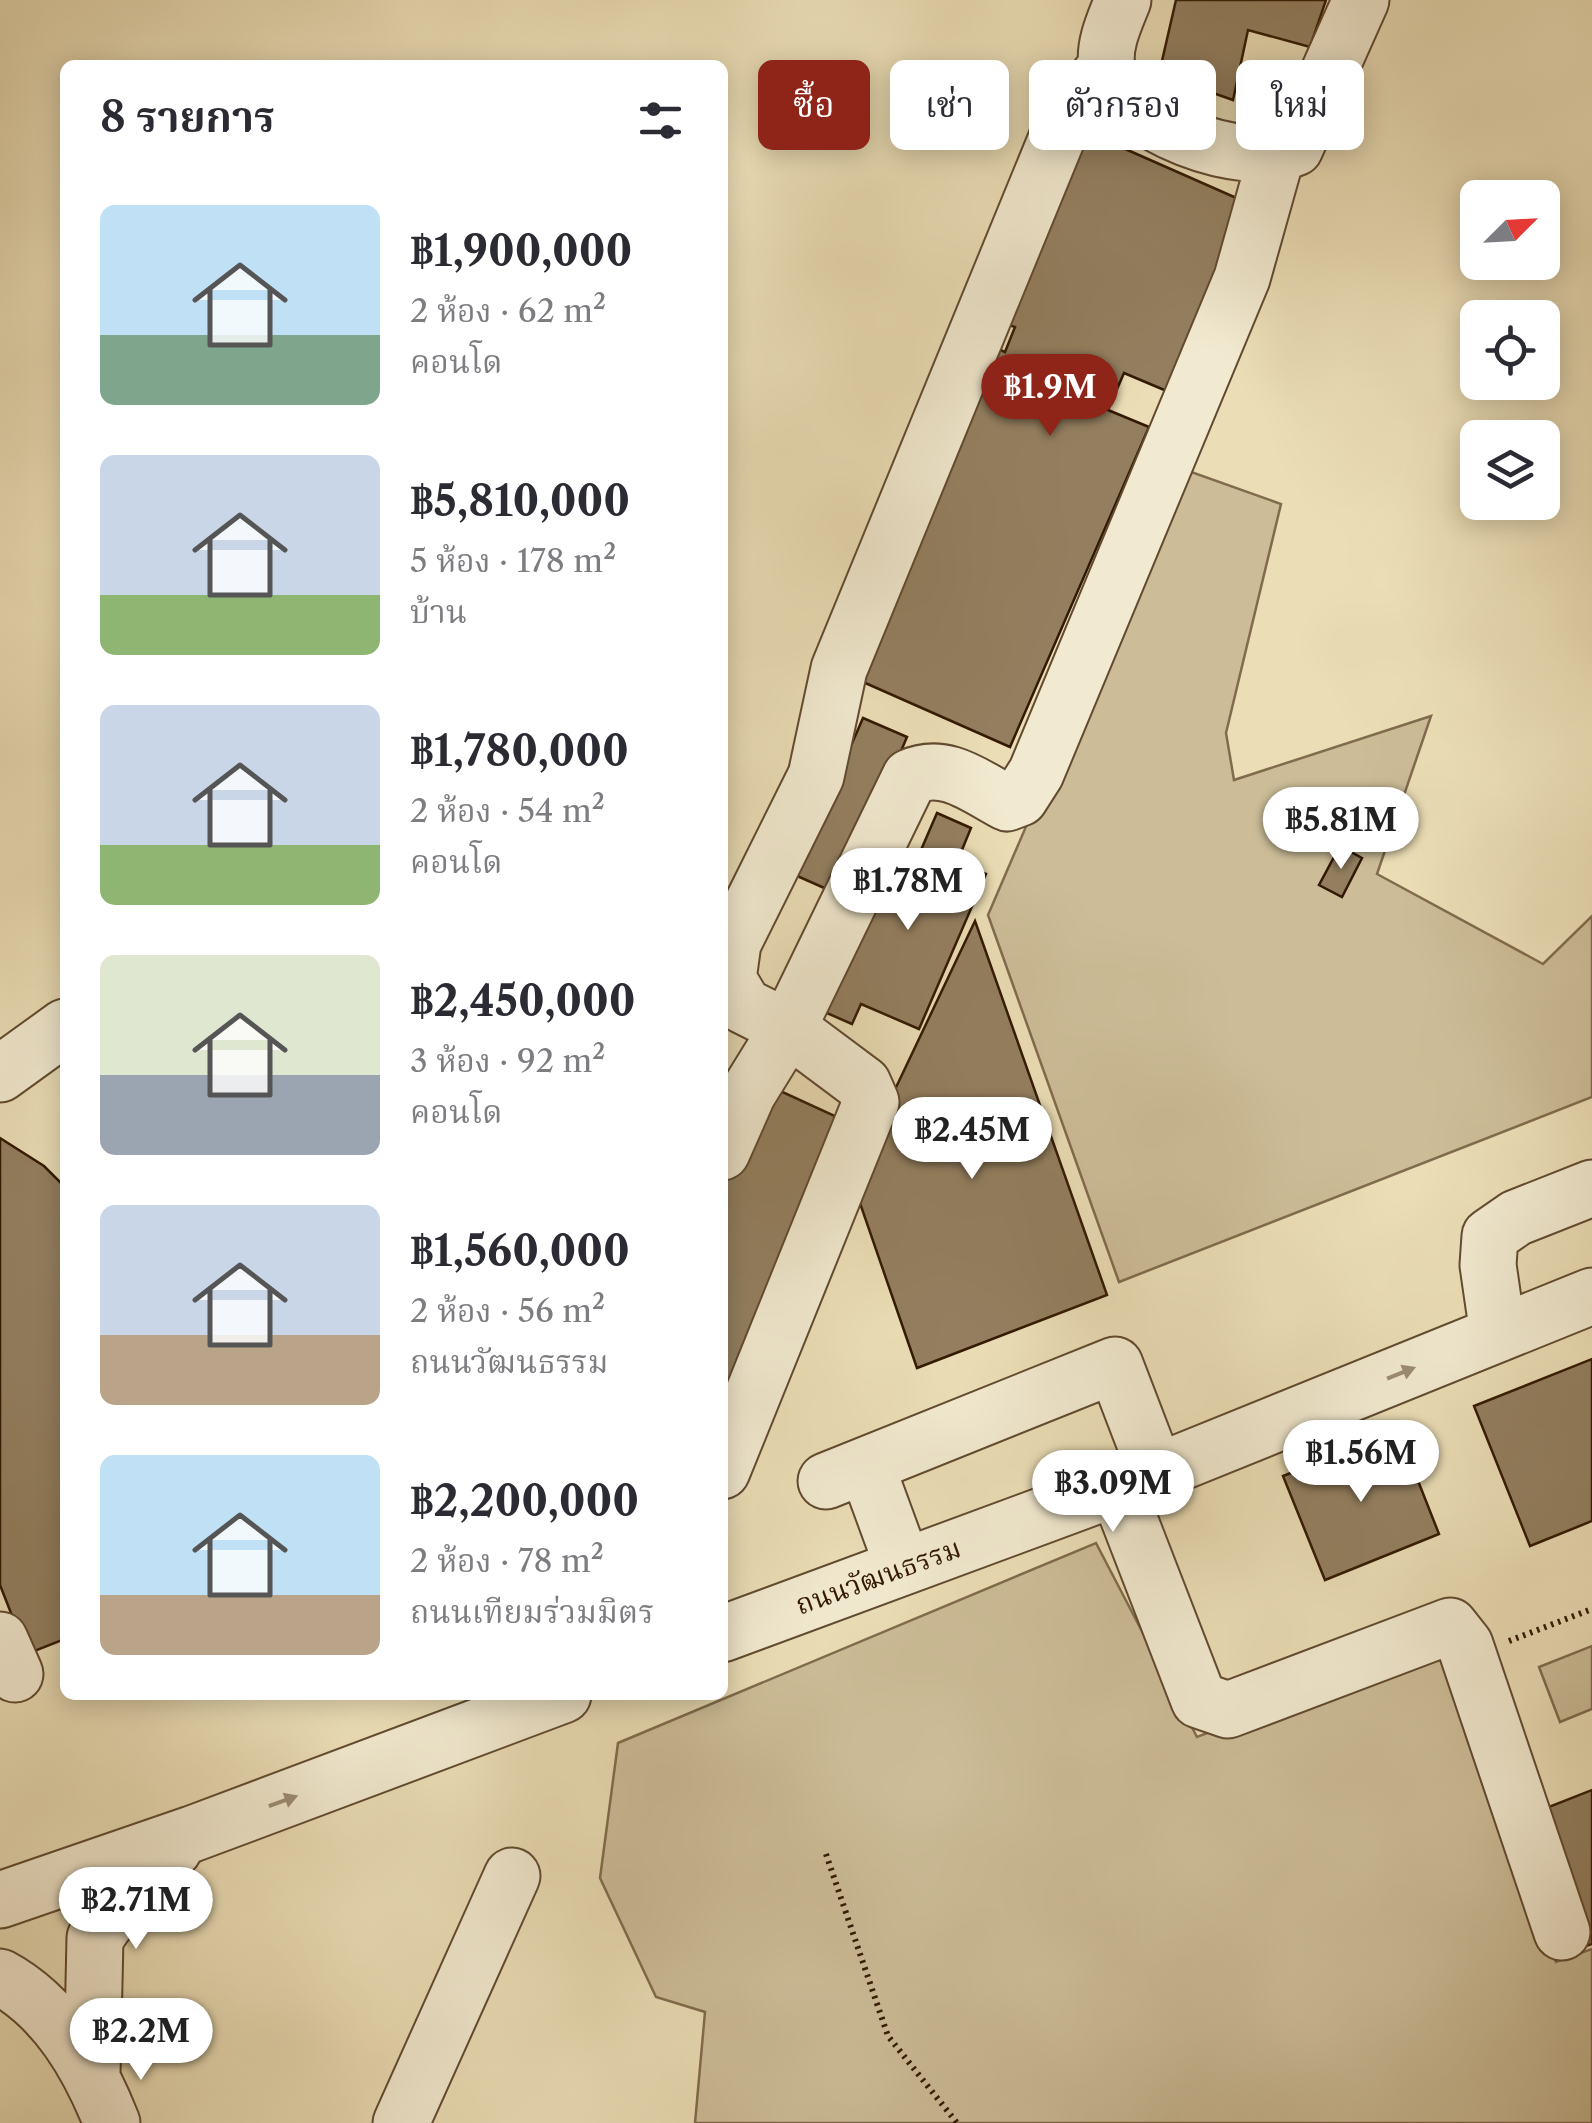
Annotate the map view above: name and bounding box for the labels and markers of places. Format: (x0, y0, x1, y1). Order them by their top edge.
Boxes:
pin: ฿1.9M (980, 354, 1120, 439)
pin: ฿5.81M (1260, 787, 1422, 872)
pin: ฿1.78M (827, 848, 989, 933)
pin: ฿2.45M (891, 1097, 1053, 1182)
pin: ฿1.56M (1280, 1420, 1442, 1505)
pin: ฿3.09M (1032, 1450, 1194, 1535)
pin: ฿2.71M (55, 1867, 217, 1952)
pin: ฿2.2M (71, 1998, 211, 2083)

